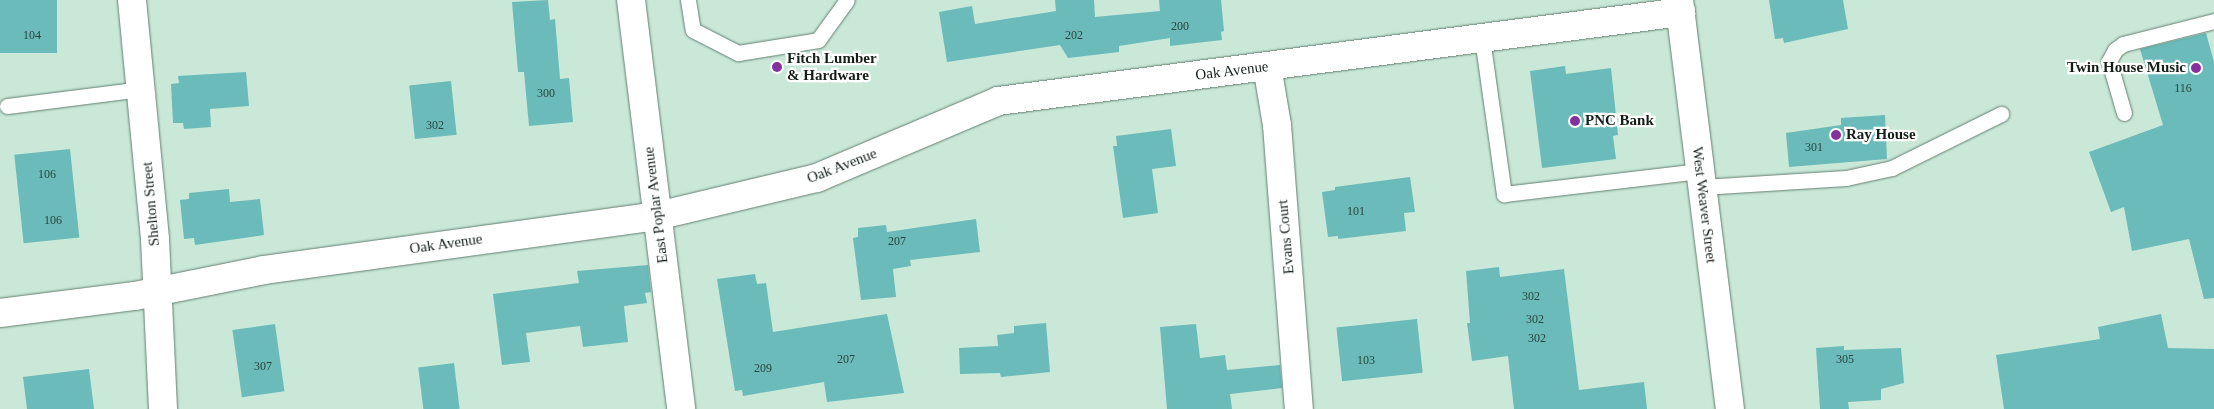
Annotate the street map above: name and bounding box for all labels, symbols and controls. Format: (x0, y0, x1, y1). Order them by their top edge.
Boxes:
house number: 200 (1171, 20, 1189, 34)
house number: 104 (23, 29, 41, 43)
house number: 202 (1065, 29, 1083, 43)
place label: Fitch Lumber & Hardware (787, 49, 877, 84)
street label: Oak Avenue (1194, 58, 1270, 84)
place label: Twin House Music (2067, 59, 2186, 77)
marker: Fitch Lumber & Hardware (771, 61, 783, 73)
marker: Twin House Music (2190, 62, 2202, 74)
house number: 116 (2174, 82, 2192, 96)
house number: 300 (537, 87, 555, 101)
place label: PNC Bank (1585, 112, 1654, 130)
marker: PNC Bank (1569, 115, 1581, 127)
house number: 302 (426, 119, 444, 133)
place label: Ray House (1846, 126, 1916, 144)
marker: Ray House (1830, 129, 1842, 141)
house number: 301 (1805, 141, 1823, 155)
street label: Oak Avenue (804, 144, 880, 188)
street label: East Poplar Avenue (640, 145, 672, 265)
street label: West Weaver Street (1688, 146, 1720, 264)
street label: Shelton Street (138, 161, 164, 247)
house number: 106 (38, 168, 56, 182)
street label: Evans Court (1274, 199, 1298, 275)
house number: 101 (1347, 205, 1365, 219)
house number: 106 (44, 214, 62, 228)
street label: Oak Avenue (408, 230, 484, 258)
house number: 207 (888, 235, 906, 249)
house number: 302 (1522, 290, 1540, 304)
house number: 302 (1526, 313, 1544, 327)
house number: 302 (1528, 332, 1546, 346)
house number: 207 (837, 353, 855, 367)
house number: 305 (1836, 353, 1854, 367)
house number: 103 (1357, 354, 1375, 368)
house number: 307 (254, 360, 272, 374)
house number: 209 (754, 362, 772, 376)

